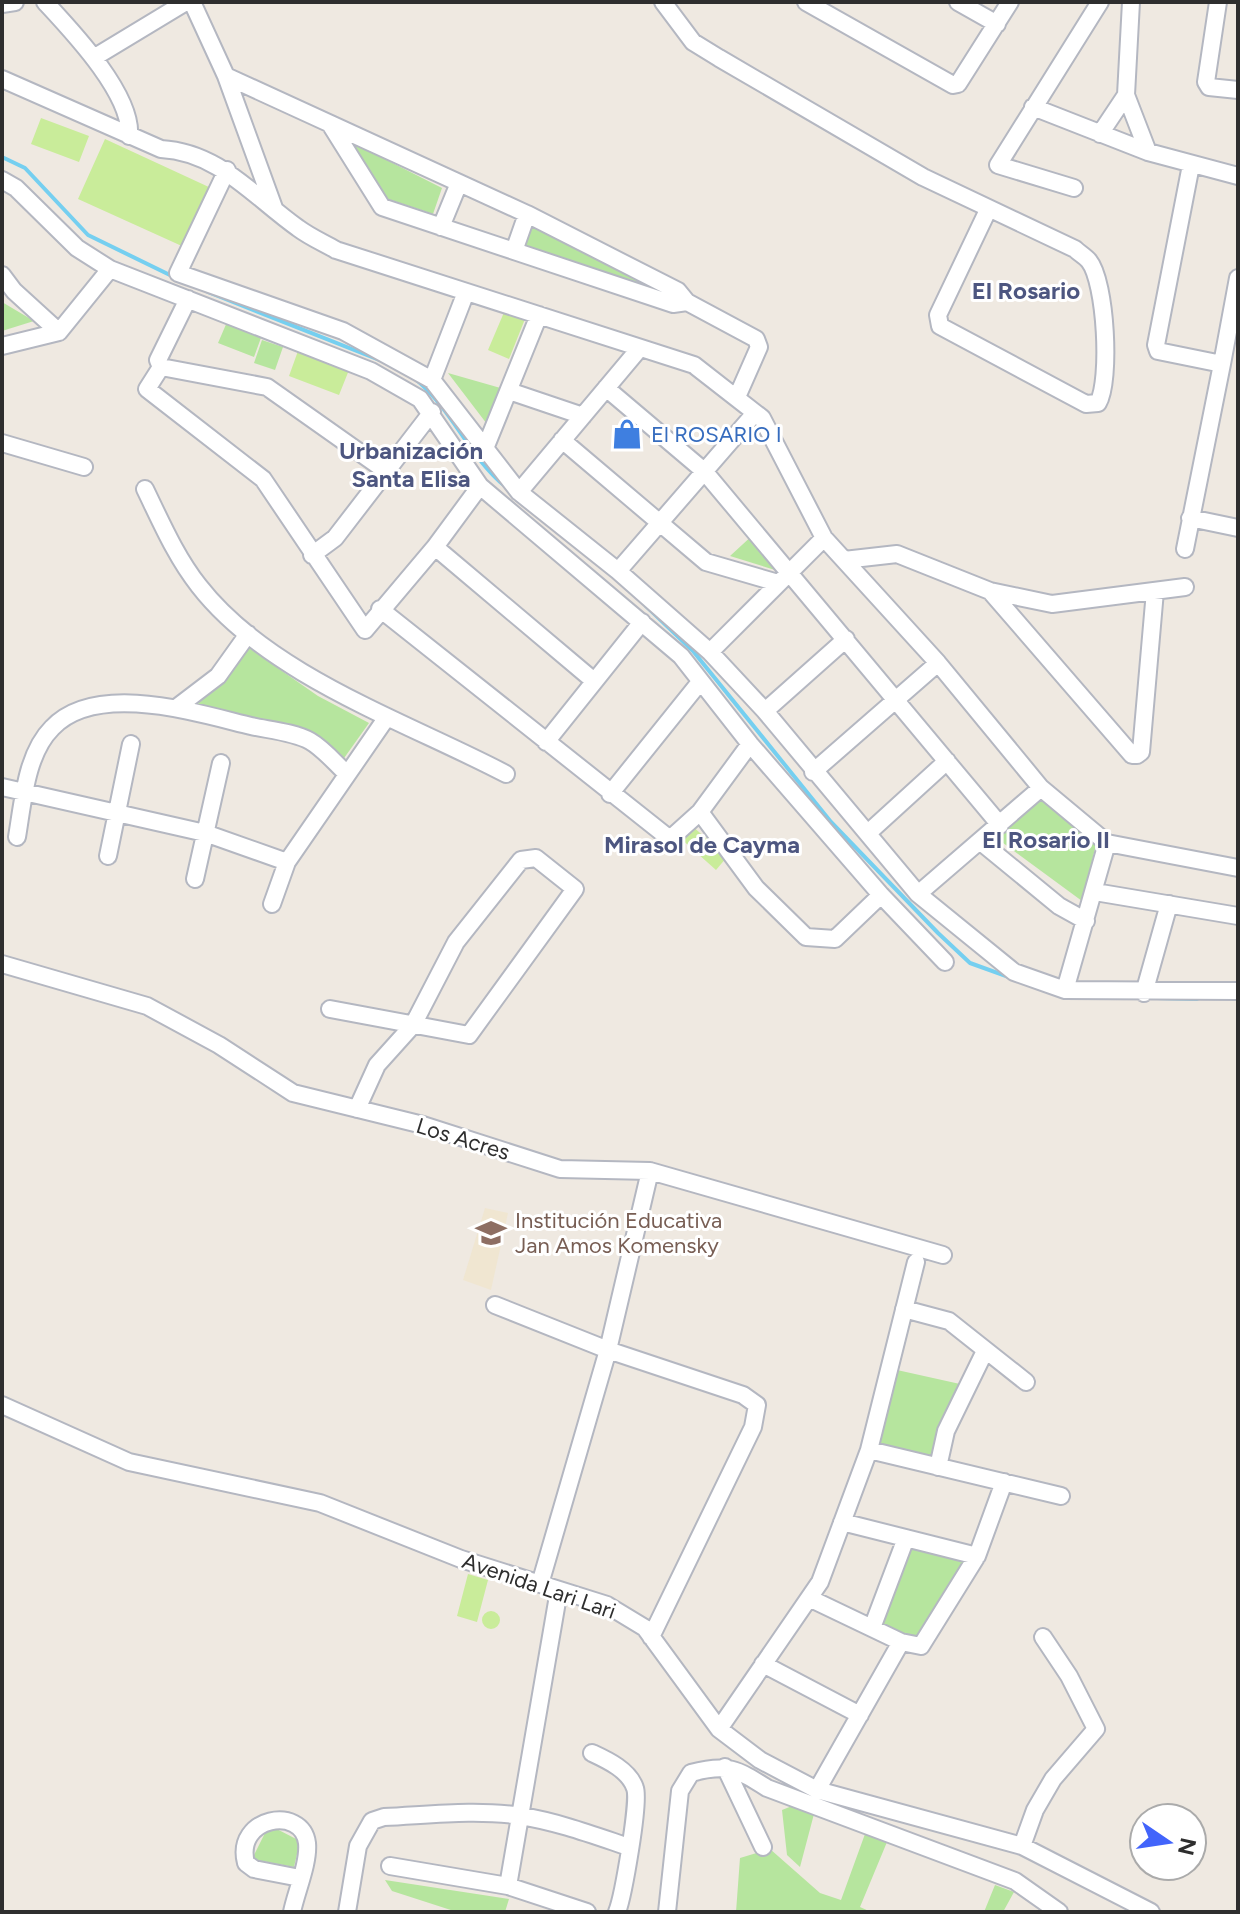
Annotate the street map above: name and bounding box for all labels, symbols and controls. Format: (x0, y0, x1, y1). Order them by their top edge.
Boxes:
district label: El Rosario (972, 276, 1080, 305)
shop icon: El ROSARIO I (610, 417, 644, 451)
place label: El ROSARIO I (651, 421, 782, 448)
district label: Urbanización Santa Elisa (339, 436, 483, 493)
district label: El Rosario II (982, 825, 1110, 854)
district label: Mirasol de Cayma (604, 830, 800, 859)
street label: Los Acres (413, 1112, 513, 1166)
place label: Institución Educativa Jan Amos Komensky (515, 1207, 722, 1259)
school or university icon: Institución Educativa Jan Amos Komensky (474, 1216, 508, 1250)
street label: Avenida Lari Lari (459, 1547, 619, 1625)
north arrow (1128, 1802, 1208, 1882)
text: N (1172, 1835, 1202, 1858)

